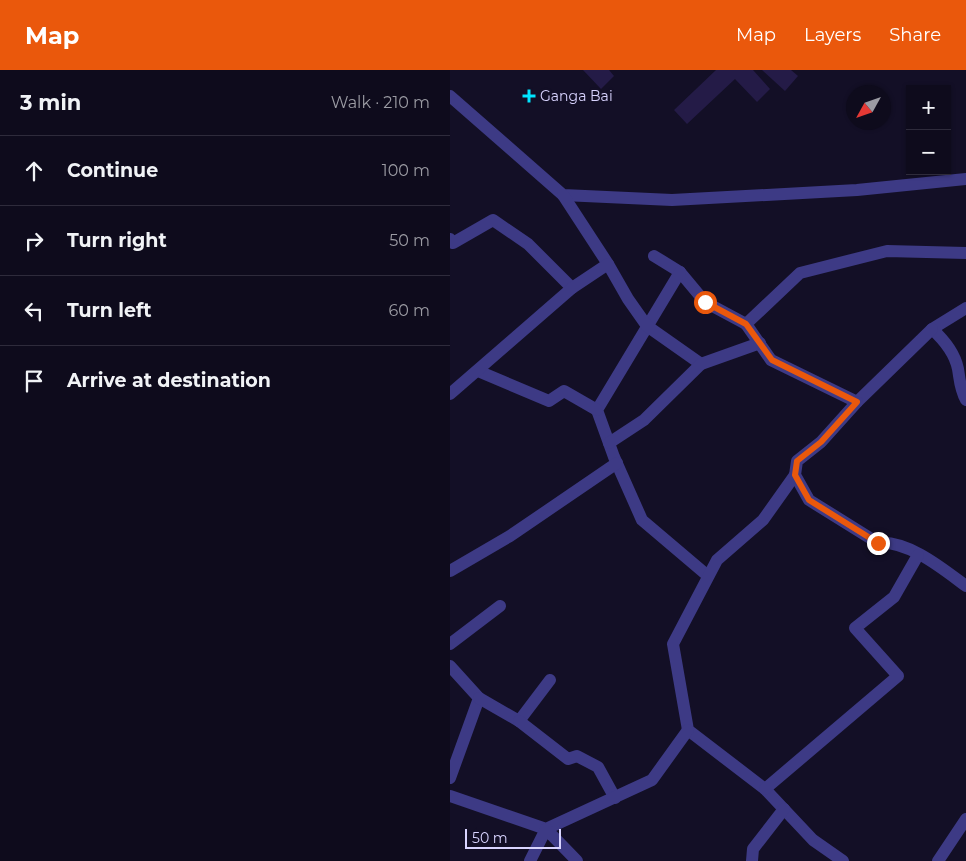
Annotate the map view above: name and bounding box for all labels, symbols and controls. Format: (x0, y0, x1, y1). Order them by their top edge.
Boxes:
text: Map (25, 21, 79, 50)
text: Map (736, 24, 776, 46)
text: Layers (804, 24, 861, 46)
text: Share (889, 24, 941, 46)
north arrow (846, 85, 891, 130)
map controls (906, 85, 951, 175)
button: + (906, 85, 951, 130)
place label: Ganga Bai (540, 87, 613, 105)
marker: Ganga Bai (522, 89, 536, 103)
text: 3 min (20, 90, 81, 115)
text: Walk · 210 m (331, 93, 430, 112)
button: − (906, 130, 951, 175)
icon: ahead (20, 157, 48, 185)
text: Continue (67, 159, 158, 182)
text: 100 m (382, 161, 430, 180)
icon: right (20, 227, 48, 255)
text: Turn right (67, 229, 167, 252)
text: 50 m (389, 231, 430, 250)
route start (694, 291, 717, 314)
icon: left (20, 297, 48, 325)
text: Turn left (67, 299, 152, 322)
text: 60 m (388, 301, 430, 320)
icon: arrive (20, 367, 48, 395)
text: Arrive at destination (67, 369, 271, 392)
route end (867, 532, 890, 555)
scale bar (465, 826, 561, 849)
text: 50 m (472, 829, 508, 847)

